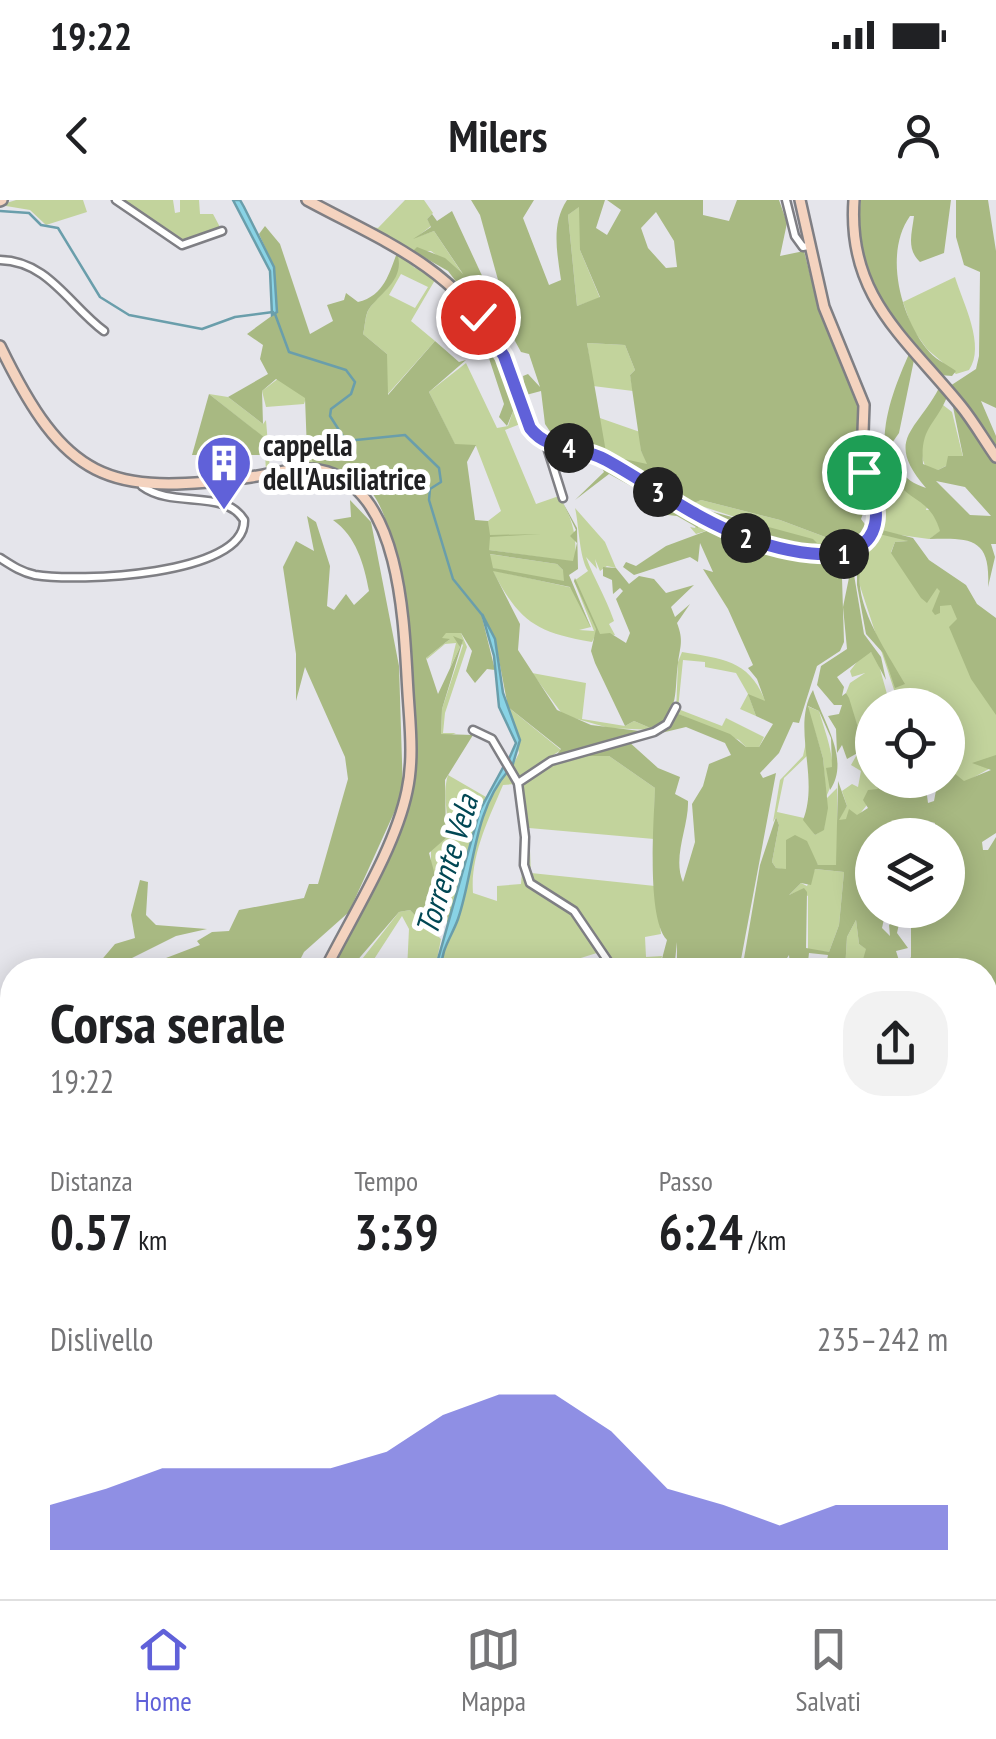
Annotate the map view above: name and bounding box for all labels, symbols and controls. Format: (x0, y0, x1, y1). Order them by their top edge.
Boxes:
text: 19:22 (50, 11, 132, 60)
text: Milers (448, 106, 548, 164)
icon: back (50, 108, 105, 163)
icon: person (891, 108, 946, 163)
pin (436, 275, 521, 360)
icon: check (451, 290, 506, 345)
pin: 4 (544, 423, 594, 473)
place label: cappella dell'Ausiliatrice (263, 425, 426, 498)
text: 4 (562, 429, 576, 466)
pin (822, 430, 907, 515)
building icon: cappella dell'Ausiliatrice (194, 433, 254, 512)
icon: arrive (837, 445, 892, 500)
pin: 3 (633, 467, 683, 517)
text: 3 (651, 473, 665, 510)
pin: 2 (721, 513, 771, 563)
text: 2 (739, 519, 753, 556)
pin: 1 (819, 529, 869, 579)
text: 1 (837, 535, 851, 572)
map controls (855, 688, 965, 928)
button: locate (855, 688, 965, 798)
water label: Torrente Vela (405, 788, 488, 940)
button: layers (855, 818, 965, 928)
text: Corsa serale (50, 987, 286, 1058)
button: share (843, 991, 948, 1096)
text: 19:22 (50, 1060, 114, 1102)
text: Distanza (50, 1162, 133, 1199)
text: Tempo (354, 1162, 418, 1199)
text: Passo (659, 1162, 713, 1199)
text: 0.57 (50, 1199, 132, 1264)
text: 3:39 (354, 1199, 439, 1264)
text: 6:24 (659, 1199, 743, 1264)
text: km (132, 1221, 167, 1258)
text: /km (743, 1221, 786, 1258)
text: Dislivello (50, 1318, 153, 1360)
text: 235–242 m (817, 1318, 948, 1360)
tab: Home (135, 1622, 192, 1719)
tab: Mappa (461, 1622, 526, 1719)
tab: Salvati (796, 1622, 861, 1719)

